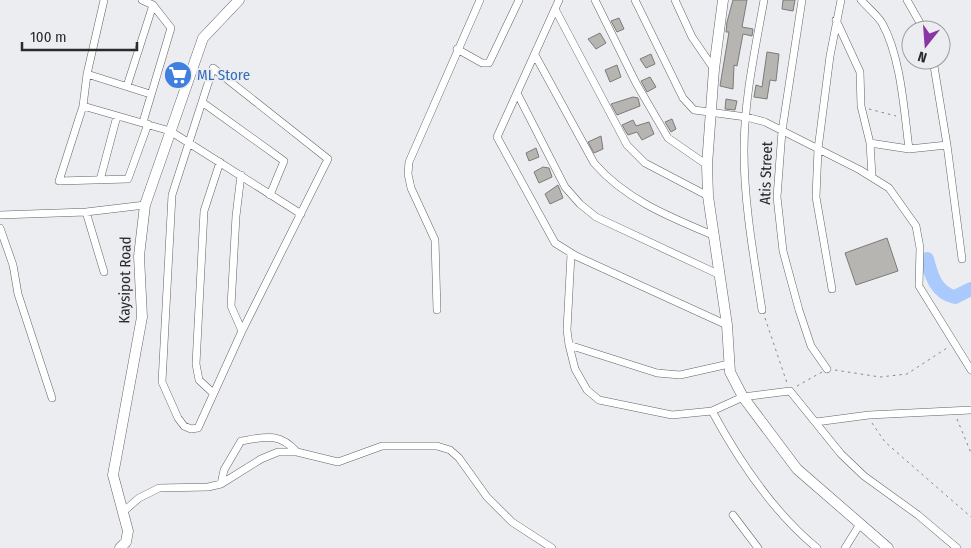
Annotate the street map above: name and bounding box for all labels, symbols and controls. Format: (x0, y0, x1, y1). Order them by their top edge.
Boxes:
scale bar (22, 20, 138, 52)
north arrow (901, 20, 951, 70)
text: 100 m (30, 28, 67, 46)
text: N (916, 48, 929, 66)
supermarket icon: ML Store (163, 60, 193, 90)
place label: ML Store (197, 66, 250, 84)
street label: Atis Street (756, 141, 776, 205)
street label: Kaysipot Road (115, 236, 135, 324)

